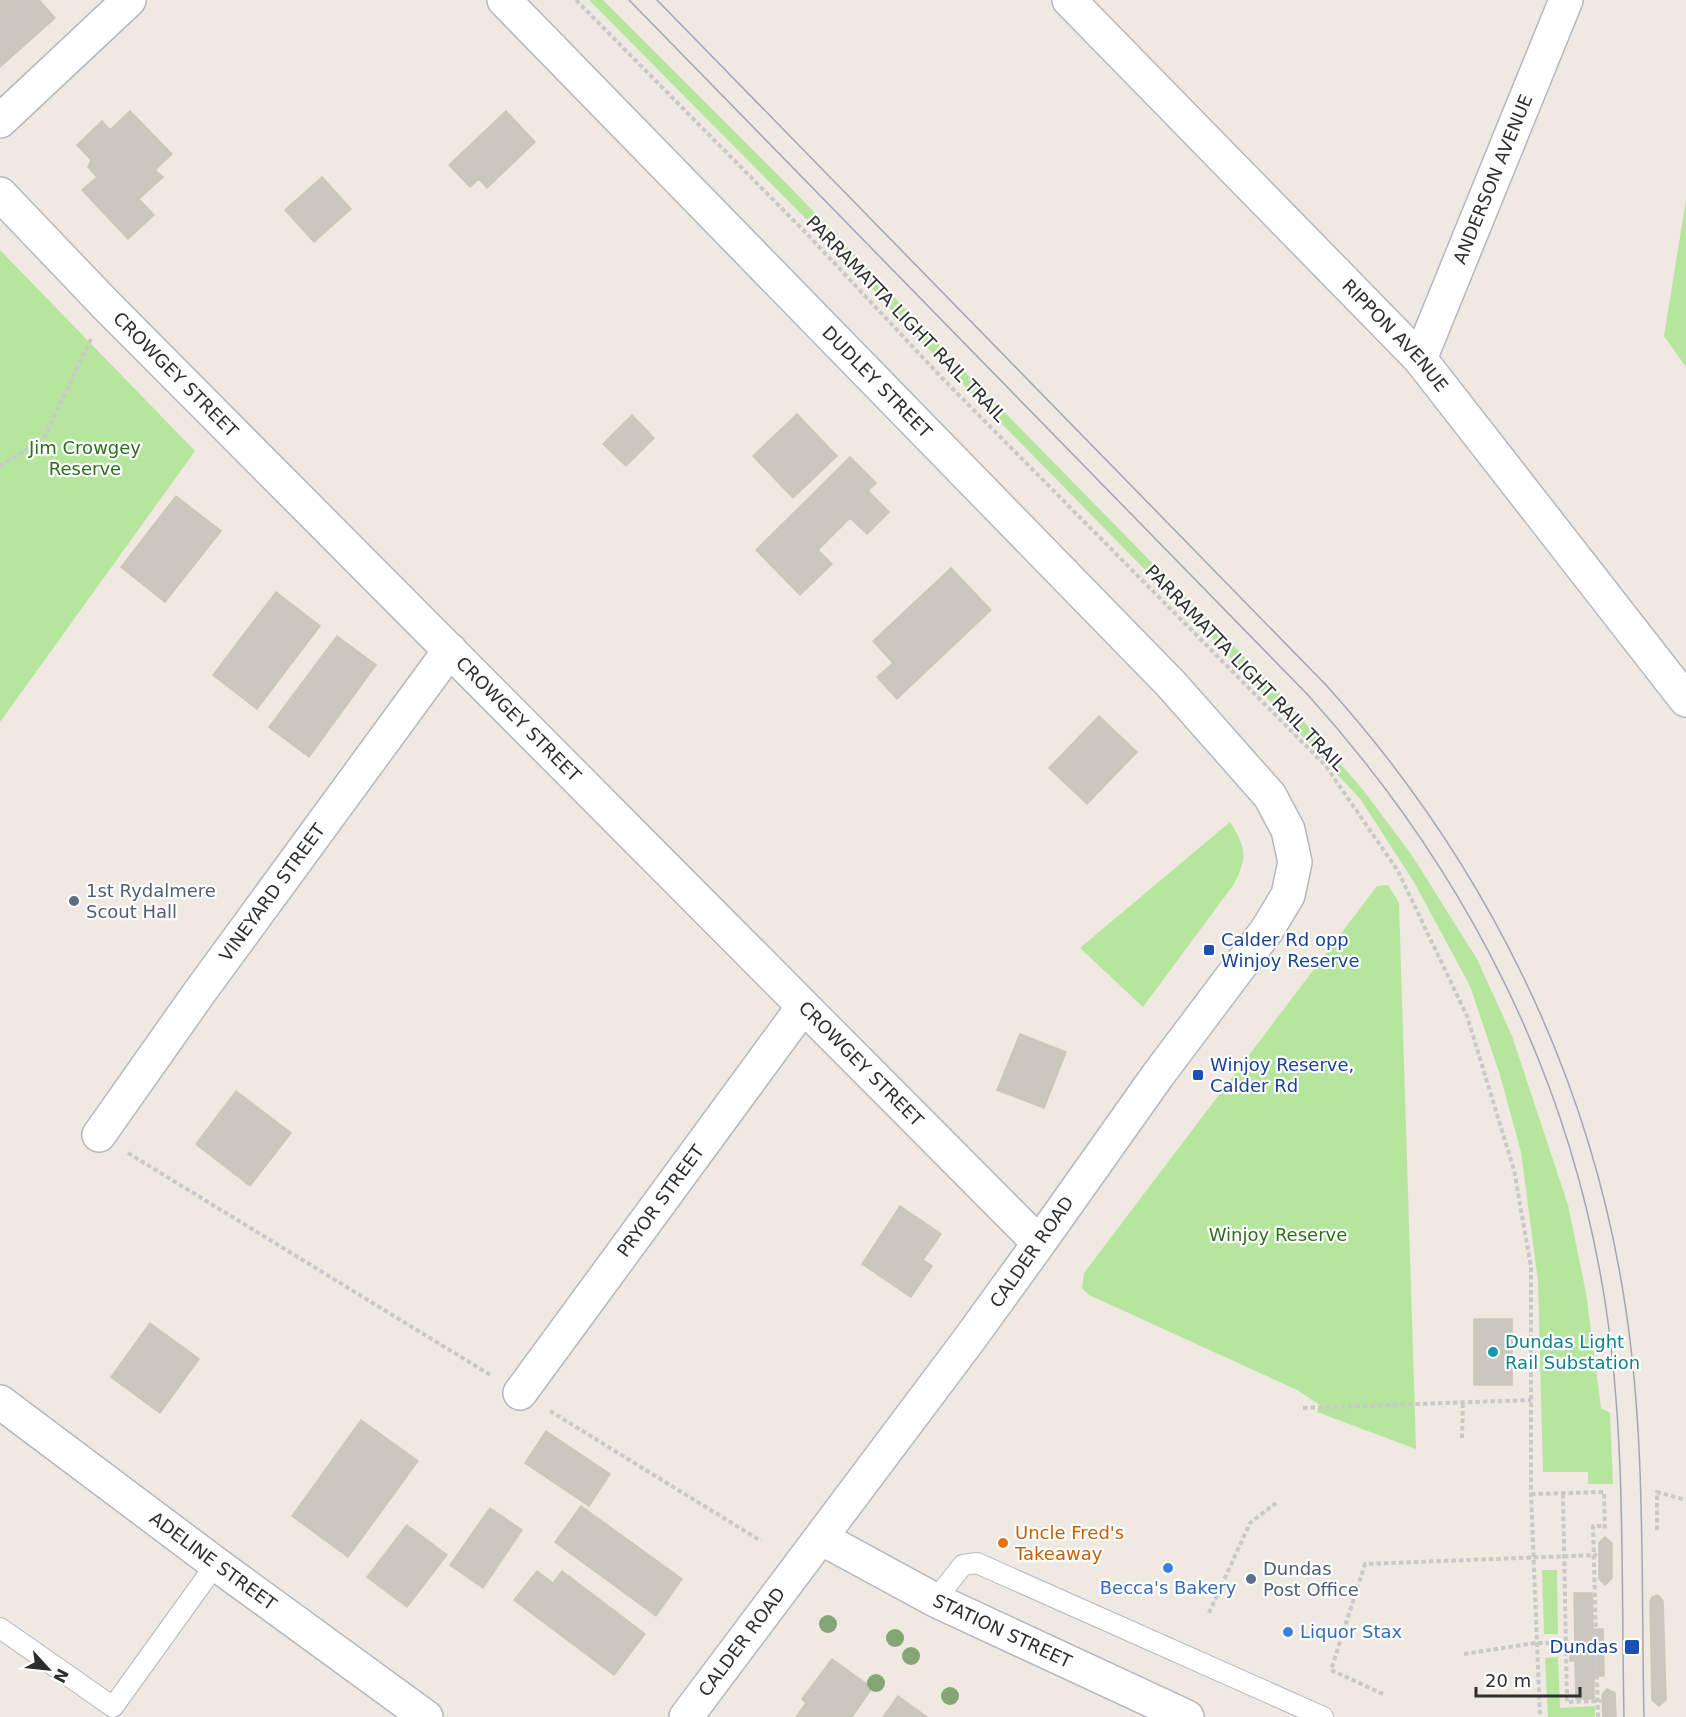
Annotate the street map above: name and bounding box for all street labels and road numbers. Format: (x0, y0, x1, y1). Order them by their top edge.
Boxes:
street label: ANDERSON AVENUE (1449, 91, 1536, 267)
street label: PARRAMATTA LIGHT RAIL TRAIL (802, 211, 1011, 426)
street label: RIPPON AVENUE (1338, 275, 1453, 396)
street label: CROWGEY STREET (109, 308, 243, 442)
street label: DUDLEY STREET (818, 322, 937, 443)
street label: PARRAMATTA LIGHT RAIL TRAIL (1141, 560, 1350, 775)
street label: CROWGEY STREET (452, 652, 586, 787)
street label: VINEYARD STREET (215, 819, 330, 965)
street label: CROWGEY STREET (795, 997, 929, 1131)
street label: PRYOR STREET (612, 1140, 709, 1261)
street label: CALDER ROAD (985, 1192, 1078, 1311)
street label: ADELINE STREET (146, 1507, 282, 1615)
street label: CALDER ROAD (694, 1583, 789, 1700)
street label: STATION STREET (930, 1590, 1076, 1672)

